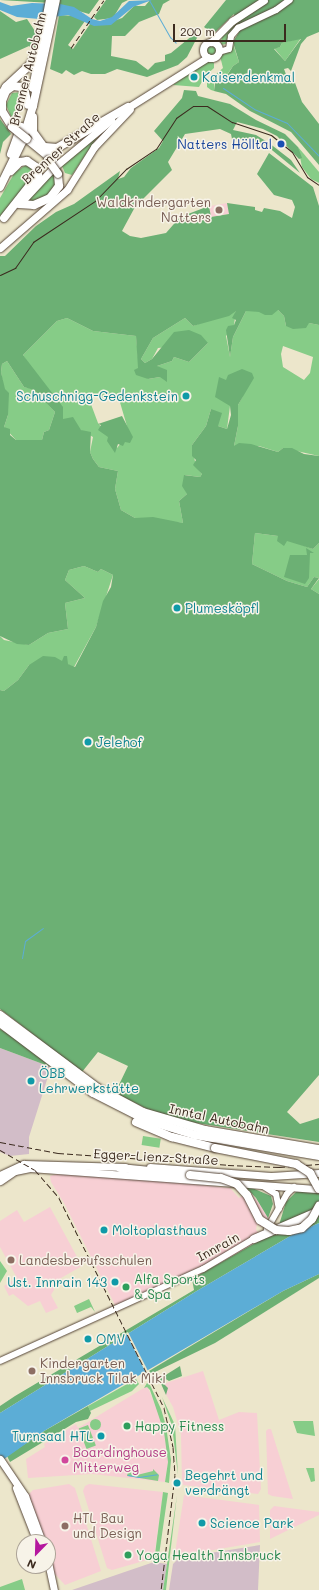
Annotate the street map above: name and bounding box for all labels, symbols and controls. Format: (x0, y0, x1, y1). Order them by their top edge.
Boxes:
street label: Brenner Autobahn (6, 11, 50, 127)
scale bar (175, 16, 288, 42)
text: 200 m (180, 23, 215, 39)
place label: Kaiserdenkmal (202, 69, 295, 85)
marker: Kaiserdenkmal (189, 72, 199, 82)
street label: Brenner Straße (19, 109, 103, 187)
place label: Natters Hölltal (177, 136, 272, 152)
marker: Natters Hölltal (275, 138, 287, 150)
place label: Waldkindergarten Natters (96, 195, 211, 226)
marker: Waldkindergarten Natters (214, 205, 224, 215)
place label: Schuschnigg-Gedenkstein (16, 388, 178, 404)
marker: Schuschnigg-Gedenkstein (181, 391, 191, 401)
place label: Plumesköpfl (185, 600, 259, 616)
marker: Plumesköpfl (172, 603, 182, 613)
place label: Jelehof (96, 734, 143, 750)
marker: Jelehof (83, 737, 93, 747)
place label: ÖBB Lehrwerkstätte (39, 1066, 139, 1097)
marker: ÖBB Lehrwerkstätte (26, 1076, 36, 1086)
street label: Inntal Autobahn (168, 1101, 270, 1137)
street label: Egger-Lienz-Straße (93, 1146, 219, 1168)
place label: Moltoplasthaus (112, 1222, 207, 1238)
marker: Moltoplasthaus (99, 1225, 109, 1235)
street label: Innrain (194, 1229, 242, 1265)
place label: Landesberufsschulen (19, 1252, 152, 1268)
marker: Landesberufsschulen (6, 1255, 16, 1265)
place label: Alfa Sports & Spa (134, 1272, 205, 1303)
place label: Ust. Innrain 143 (7, 1274, 107, 1290)
marker: Ust. Innrain 143 (110, 1277, 120, 1287)
marker: Alfa Sports & Spa (121, 1282, 131, 1292)
place label: OMV (96, 1331, 125, 1347)
marker: OMV (83, 1334, 93, 1344)
place label: Kindergarten Innsbruck Tilak Miki (40, 1356, 166, 1387)
marker: Kindergarten Innsbruck Tilak Miki (27, 1366, 37, 1376)
place label: Happy Fitness (135, 1418, 224, 1434)
marker: Happy Fitness (122, 1421, 132, 1431)
place label: Turnsaal HTL (12, 1428, 93, 1444)
marker: Turnsaal HTL (96, 1431, 106, 1441)
place label: Boardinghouse Mitterweg (73, 1445, 167, 1476)
marker: Boardinghouse Mitterweg (60, 1455, 70, 1465)
place label: Begehrt und verdrängt (185, 1468, 263, 1499)
marker: Begehrt und verdrängt (172, 1478, 182, 1488)
place label: HTL Bau und Design (73, 1511, 142, 1542)
place label: Science Park (210, 1515, 294, 1531)
marker: Science Park (197, 1518, 207, 1528)
marker: HTL Bau und Design (60, 1521, 70, 1531)
north arrow (16, 1534, 56, 1574)
place label: Yoga Health Innsbruck (136, 1547, 281, 1563)
marker: Yoga Health Innsbruck (123, 1550, 133, 1560)
text: N (25, 1556, 38, 1573)

